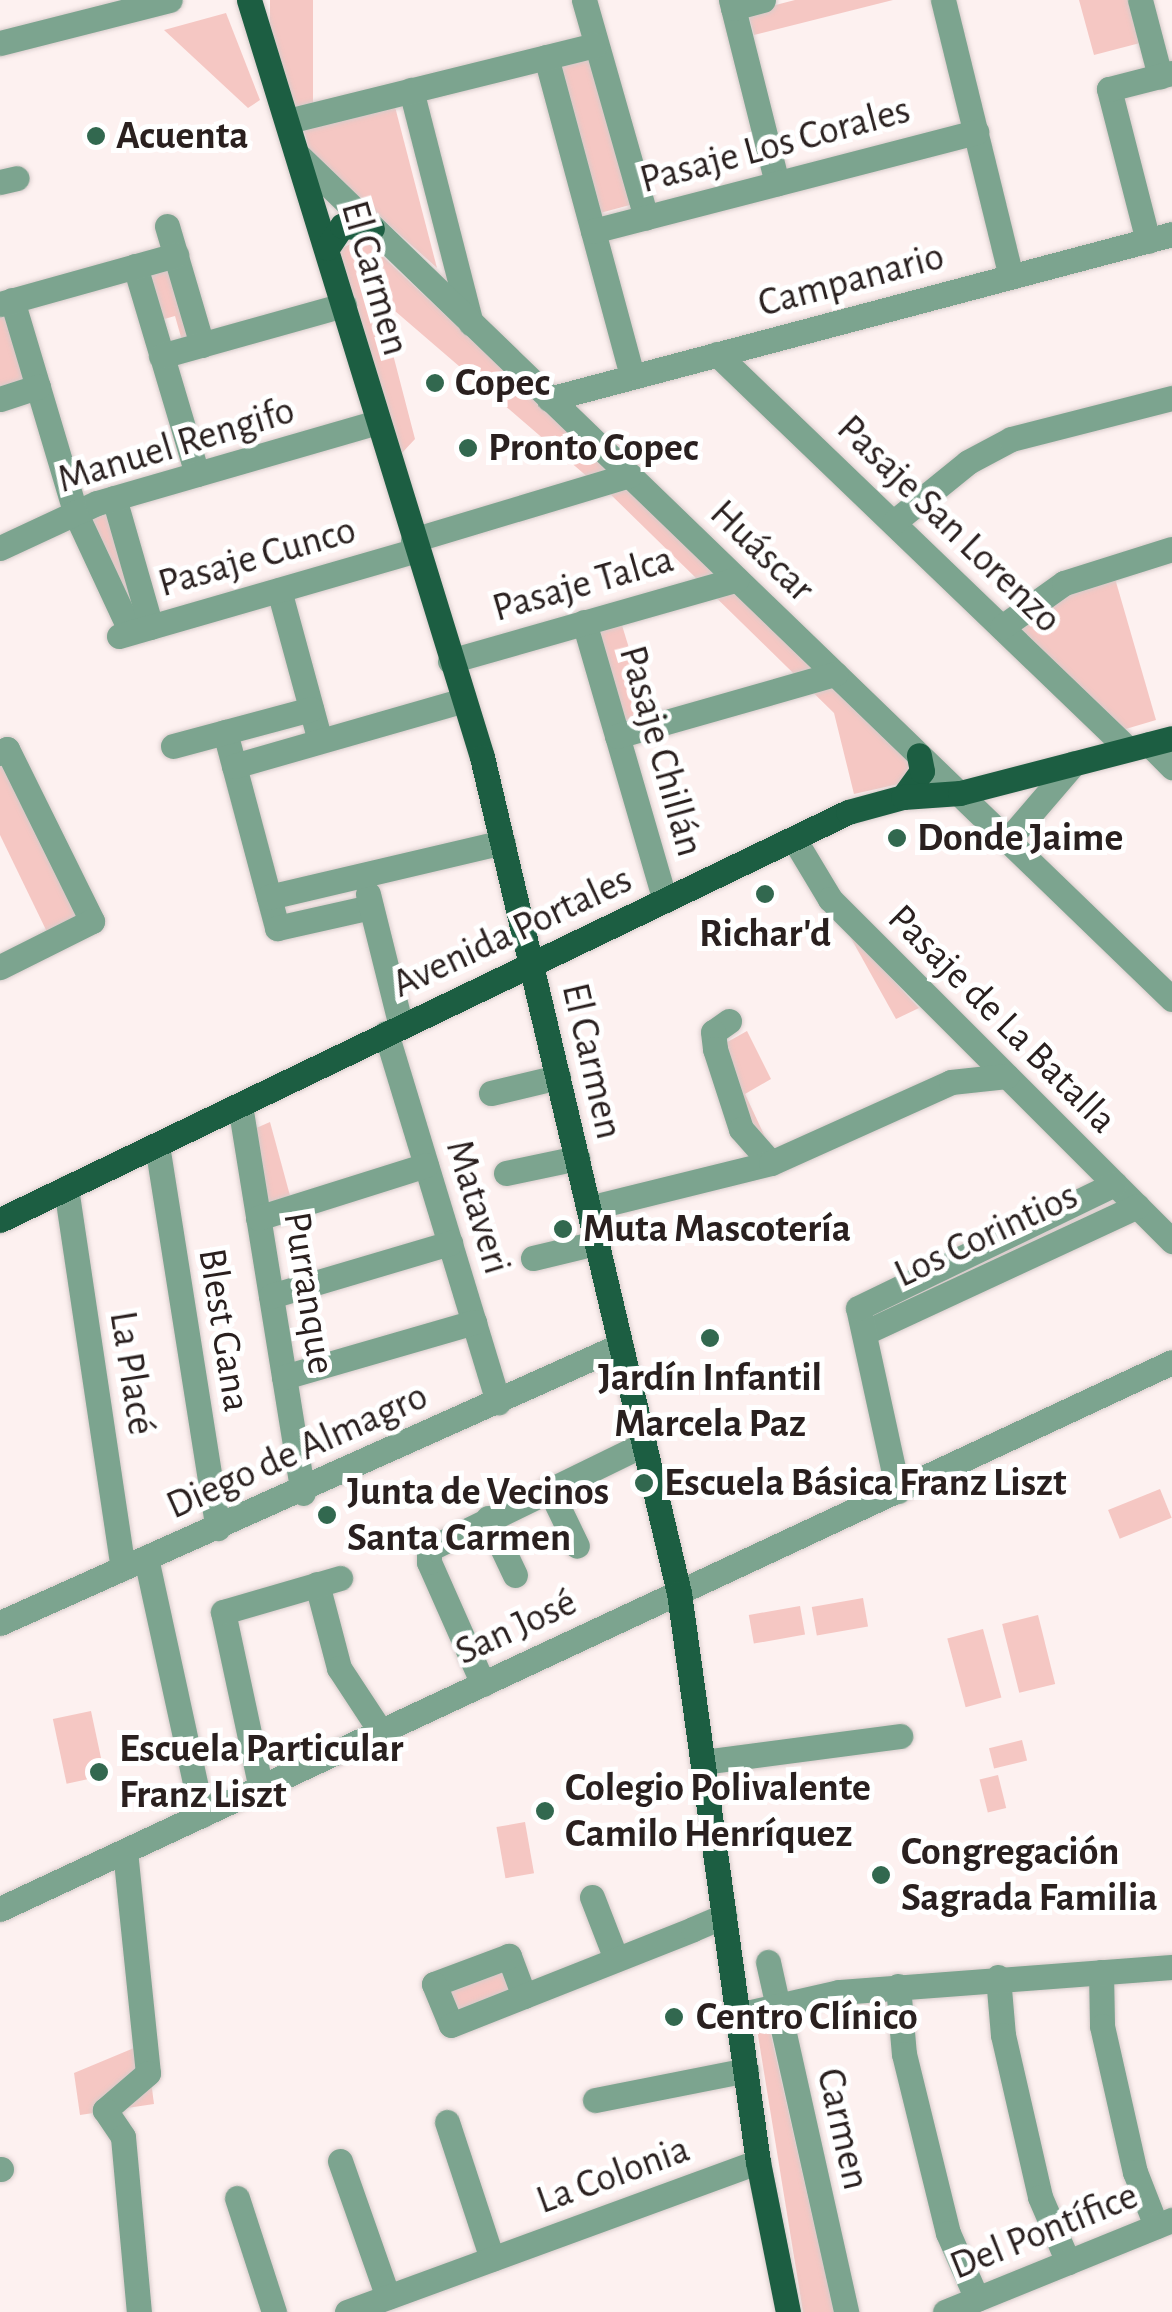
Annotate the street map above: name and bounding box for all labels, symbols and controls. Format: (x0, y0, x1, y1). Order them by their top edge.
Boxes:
street label: Pasaje Los Corales (635, 86, 915, 204)
place label: Acuenta (116, 112, 248, 160)
marker: Acuenta (85, 125, 107, 147)
street label: El Carmen (330, 195, 420, 361)
street label: Campanario (753, 232, 949, 328)
place label: Copec (455, 359, 550, 407)
marker: Copec (424, 372, 446, 394)
street label: Manuel Rengifo (52, 386, 300, 504)
street label: Pasaje San Lorenzo (827, 405, 1071, 643)
place label: Pronto Copec (488, 424, 698, 472)
marker: Pronto Copec (457, 437, 479, 459)
street label: Huáscar (700, 490, 824, 612)
street label: Pasaje Cunco (153, 506, 361, 608)
street label: Pasaje Talca (487, 535, 679, 633)
street label: Pasaje Chillán (608, 640, 714, 862)
place label: Donde Jaime (917, 814, 1123, 862)
marker: Donde Jaime (886, 827, 908, 849)
street label: Avenida Portales (385, 856, 639, 1008)
marker: Richar'd (754, 883, 776, 905)
street label: Pasaje de La Batalla (878, 895, 1126, 1143)
place label: Richar'd (699, 910, 831, 958)
street label: El Carmen (551, 978, 633, 1144)
street label: Mataveri (435, 1134, 521, 1280)
street label: Los Corintios (887, 1172, 1085, 1298)
place label: Muta Mascotería (583, 1205, 851, 1253)
street label: Purranque (272, 1208, 346, 1378)
marker: Muta Mascotería (552, 1218, 574, 1240)
street label: Blest Gana (187, 1245, 261, 1415)
street label: La Placé (99, 1308, 165, 1438)
marker: Jardín Infantil Marcela Paz (699, 1327, 721, 1349)
place label: Jardín Infantil Marcela Paz (598, 1354, 822, 1448)
street label: Diego de Almagro (159, 1372, 435, 1530)
place label: Escuela Básica Franz Liszt (664, 1459, 1067, 1507)
place label: Junta de Vecinos Santa Carmen (347, 1468, 609, 1562)
marker: Escuela Básica Franz Liszt (633, 1472, 655, 1494)
marker: Junta de Vecinos Santa Carmen (316, 1504, 338, 1526)
street label: San José (448, 1578, 584, 1676)
place label: Escuela Particular Franz Liszt (119, 1725, 403, 1819)
marker: Escuela Particular Franz Liszt (88, 1761, 110, 1783)
place label: Colegio Polivalente Camilo Henríquez (565, 1764, 871, 1858)
marker: Colegio Polivalente Camilo Henríquez (534, 1800, 556, 1822)
place label: Congregación Sagrada Familia (901, 1828, 1158, 1922)
marker: Congregación Sagrada Familia (870, 1864, 892, 1886)
place label: Centro Clínico (696, 1993, 918, 2041)
marker: Centro Clínico (661, 2004, 687, 2030)
street label: Carmen (806, 2064, 880, 2194)
street label: La Colonia (530, 2125, 696, 2225)
street label: Del Pontífice (943, 2172, 1145, 2290)

